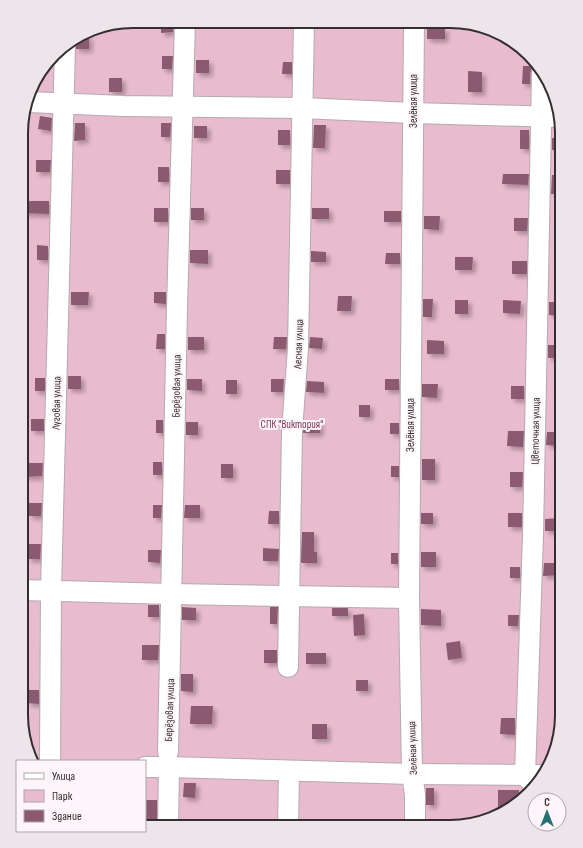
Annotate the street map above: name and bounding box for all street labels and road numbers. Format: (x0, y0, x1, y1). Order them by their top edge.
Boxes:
street label: Зелёная улица (407, 74, 420, 128)
street label: Лесная улица (291, 319, 306, 370)
street label: Берёзовая улица (169, 354, 184, 418)
street label: Луговая улица (50, 376, 63, 431)
street label: Цветочная улица (528, 397, 543, 465)
street label: Зелёная улица (404, 398, 417, 452)
street label: Берёзовая улица (162, 678, 177, 742)
street label: Зелёная улица (405, 721, 420, 775)

